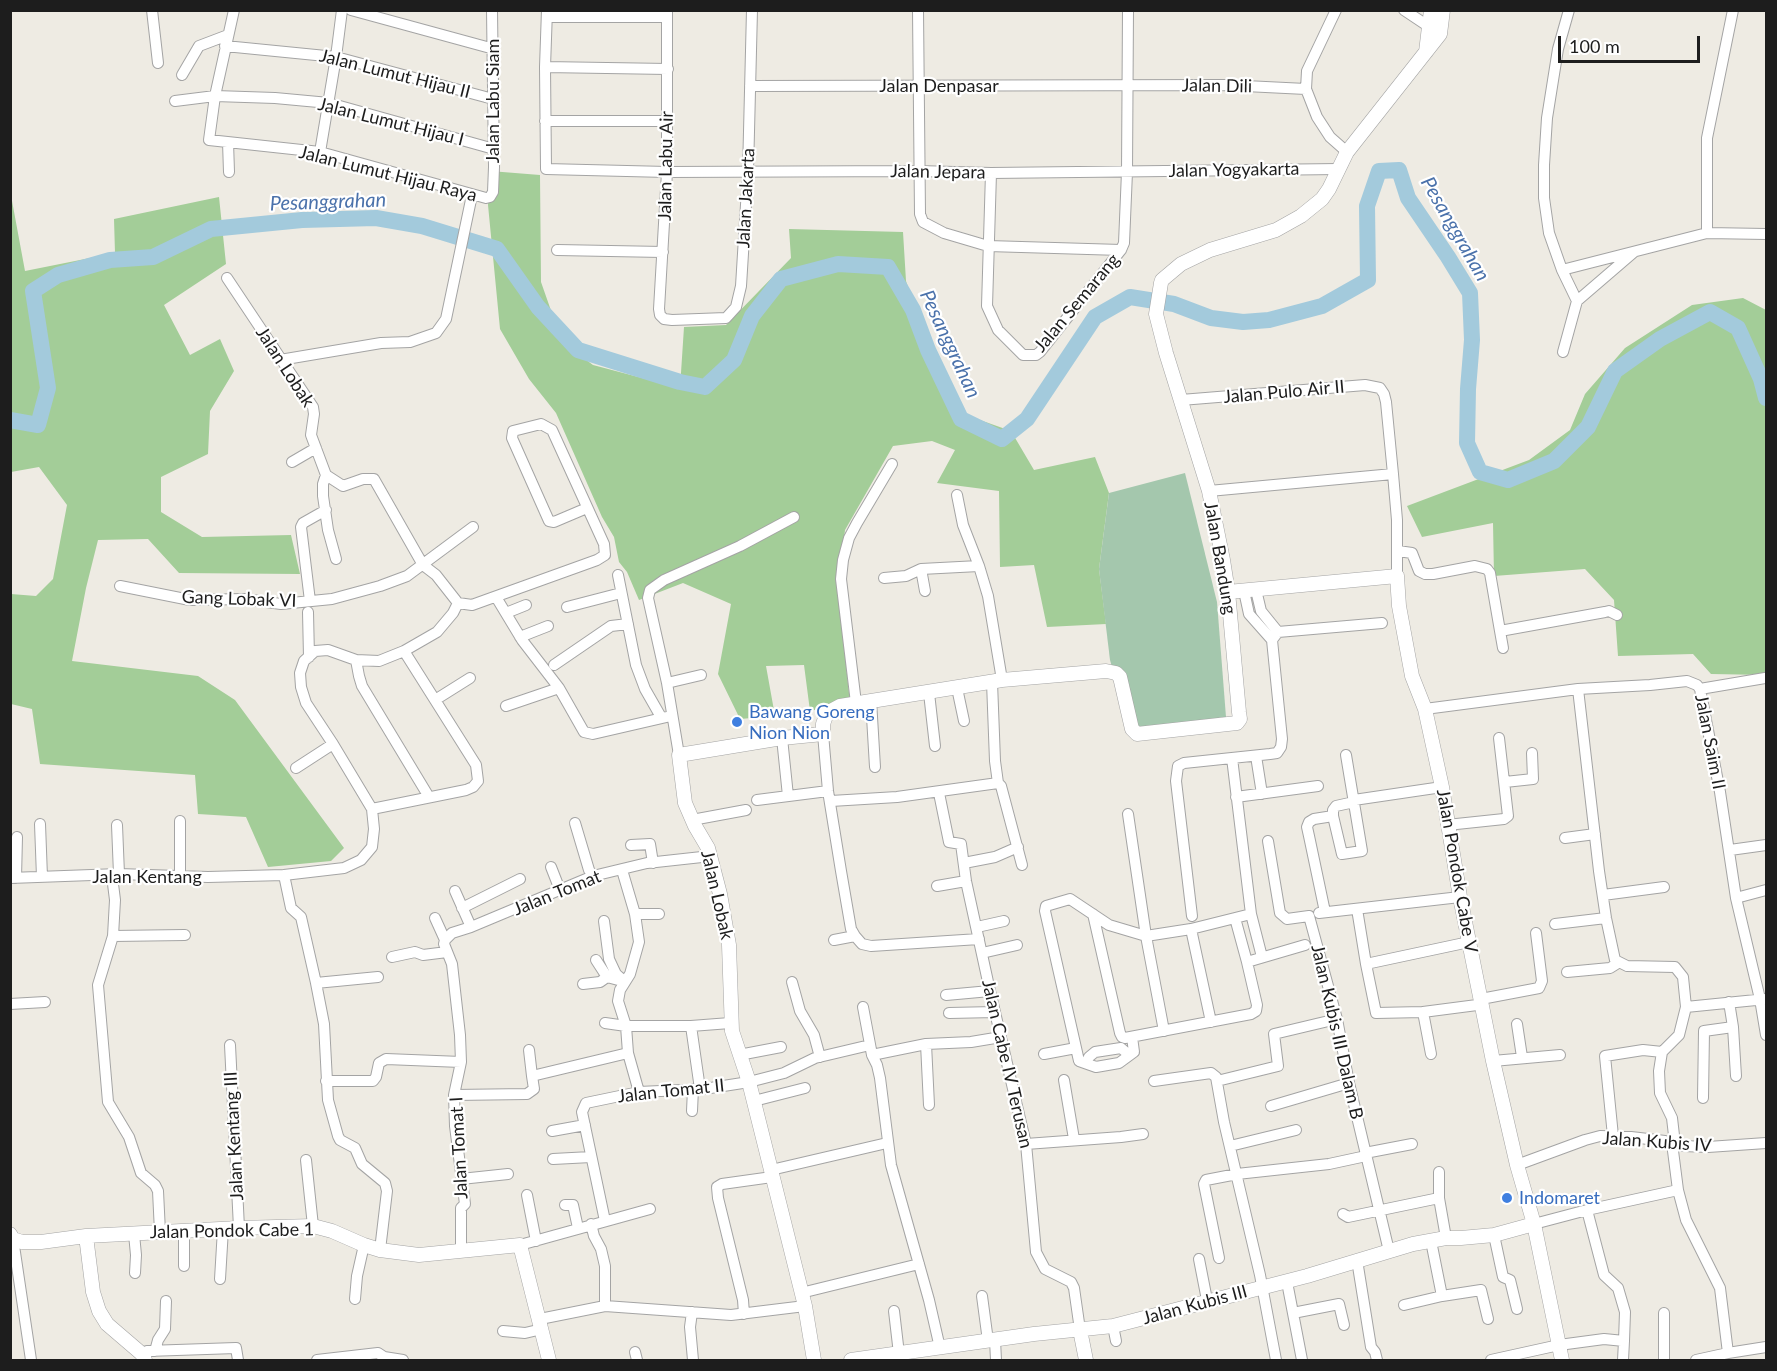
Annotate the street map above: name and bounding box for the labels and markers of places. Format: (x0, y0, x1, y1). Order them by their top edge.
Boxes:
place label: Bawang Goreng Nion Nion (749, 701, 875, 744)
marker: Bawang Goreng Nion Nion (730, 715, 744, 729)
place label: Indomaret (1519, 1187, 1600, 1209)
marker: Indomaret (1500, 1191, 1514, 1205)

